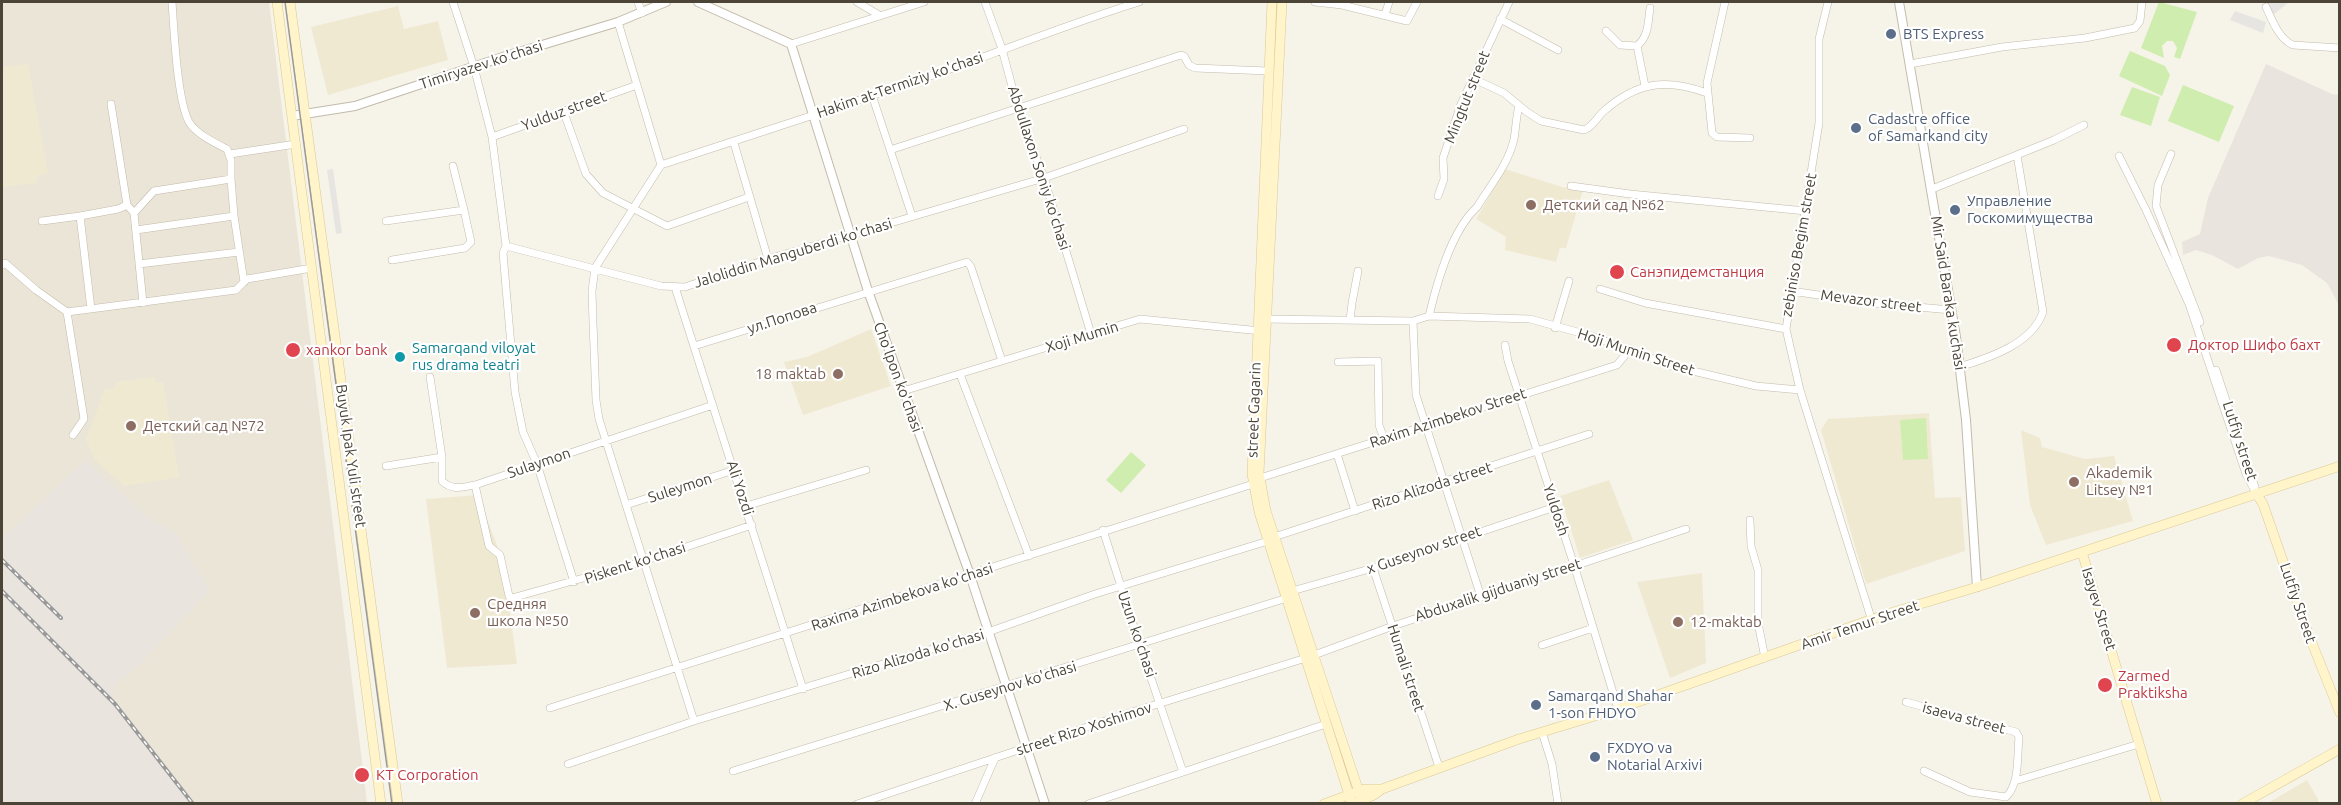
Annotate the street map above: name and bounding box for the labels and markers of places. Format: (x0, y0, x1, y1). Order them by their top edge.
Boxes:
place label: BTS Express (1903, 25, 1984, 43)
marker: BTS Express (1884, 27, 1898, 41)
place label: Cadastre office of Samarkand city (1868, 110, 1988, 145)
marker: Cadastre office of Samarkand city (1849, 121, 1863, 135)
place label: Управление Госкомимущества (1967, 192, 2093, 227)
place label: Детский сад №62 (1543, 196, 1665, 214)
marker: Детский сад №62 (1524, 198, 1538, 212)
marker: Управление Госкомимущества (1948, 203, 1962, 217)
marker: Санэпидемстанция (1608, 263, 1626, 281)
place label: Санэпидемстанция (1630, 263, 1764, 281)
marker: Доктор Шифо бахт (2165, 336, 2183, 354)
place label: Доктор Шифо бахт (2188, 336, 2320, 354)
place label: Samarqand viloyat rus drama teatri (412, 339, 536, 374)
marker: xankor bank (284, 341, 302, 359)
place label: xankor bank (306, 341, 388, 359)
marker: Samarqand viloyat rus drama teatri (393, 350, 407, 364)
place label: 18 maktab (755, 365, 826, 383)
marker: 18 maktab (831, 367, 845, 381)
place label: Детский сад №72 (143, 417, 265, 435)
marker: Детский сад №72 (124, 419, 138, 433)
place label: Akademik Litsey №1 (2086, 464, 2154, 499)
marker: Akademik Litsey №1 (2067, 475, 2081, 489)
place label: Средняя школа №50 (487, 595, 569, 630)
marker: Средняя школа №50 (468, 606, 482, 620)
place label: 12-maktab (1690, 613, 1762, 631)
marker: 12-maktab (1671, 615, 1685, 629)
place label: Zarmed Praktiksha (2118, 667, 2188, 702)
marker: Zarmed Praktiksha (2096, 676, 2114, 694)
place label: Samarqand Shahar 1-son FHDYO (1548, 687, 1673, 722)
marker: Samarqand Shahar 1-son FHDYO (1529, 698, 1543, 712)
place label: FXDYO va Notarial Arxivi (1607, 739, 1702, 774)
marker: FXDYO va Notarial Arxivi (1588, 750, 1602, 764)
marker: KT Corporation (353, 766, 371, 784)
place label: KT Corporation (376, 766, 479, 784)

